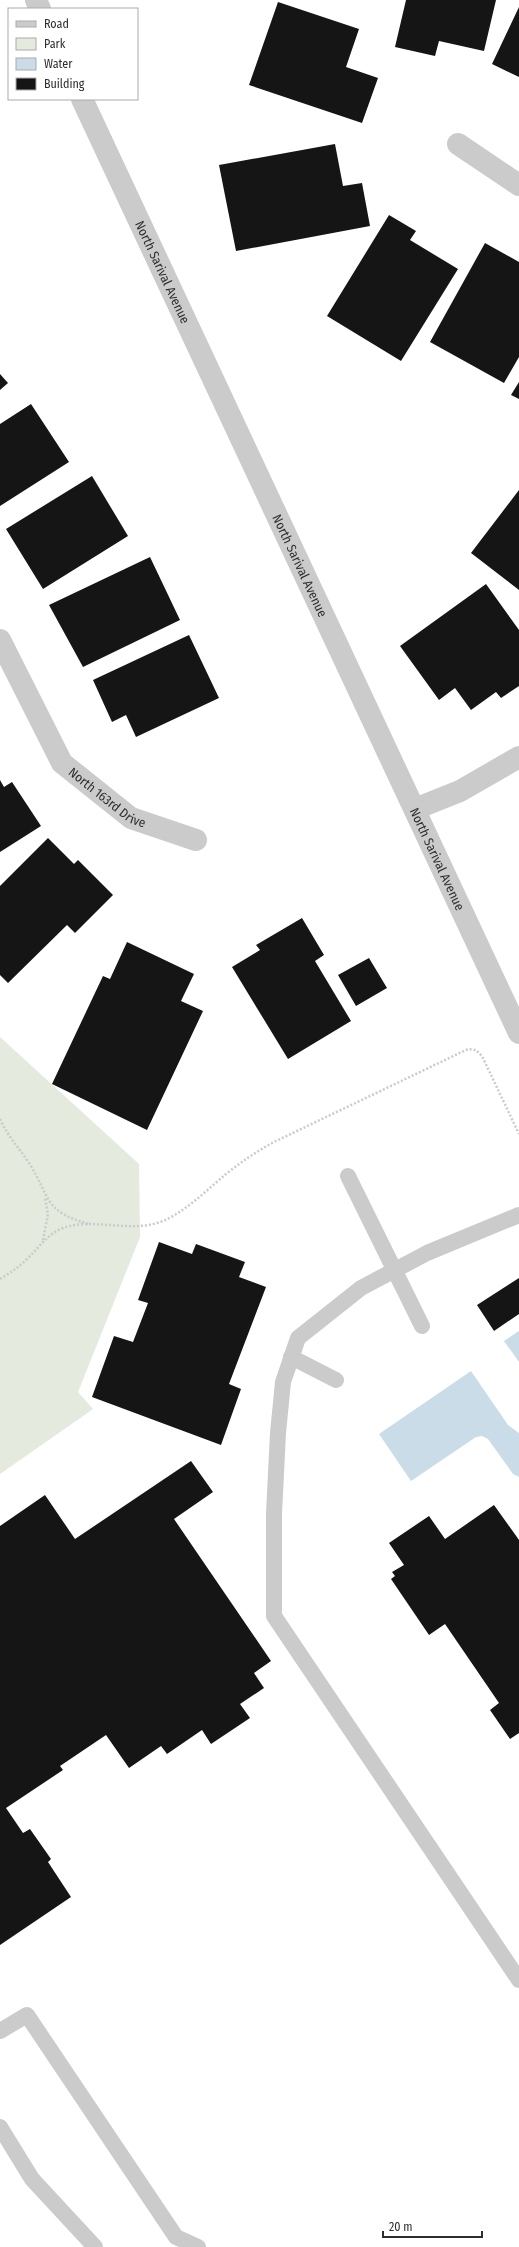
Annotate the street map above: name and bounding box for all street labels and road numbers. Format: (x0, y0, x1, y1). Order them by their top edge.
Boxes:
street label: North Sarival Avenue (132, 218, 193, 326)
street label: North Sarival Avenue (269, 512, 330, 619)
street label: North 163rd Drive (66, 764, 148, 830)
street label: North Sarival Avenue (407, 805, 468, 913)

